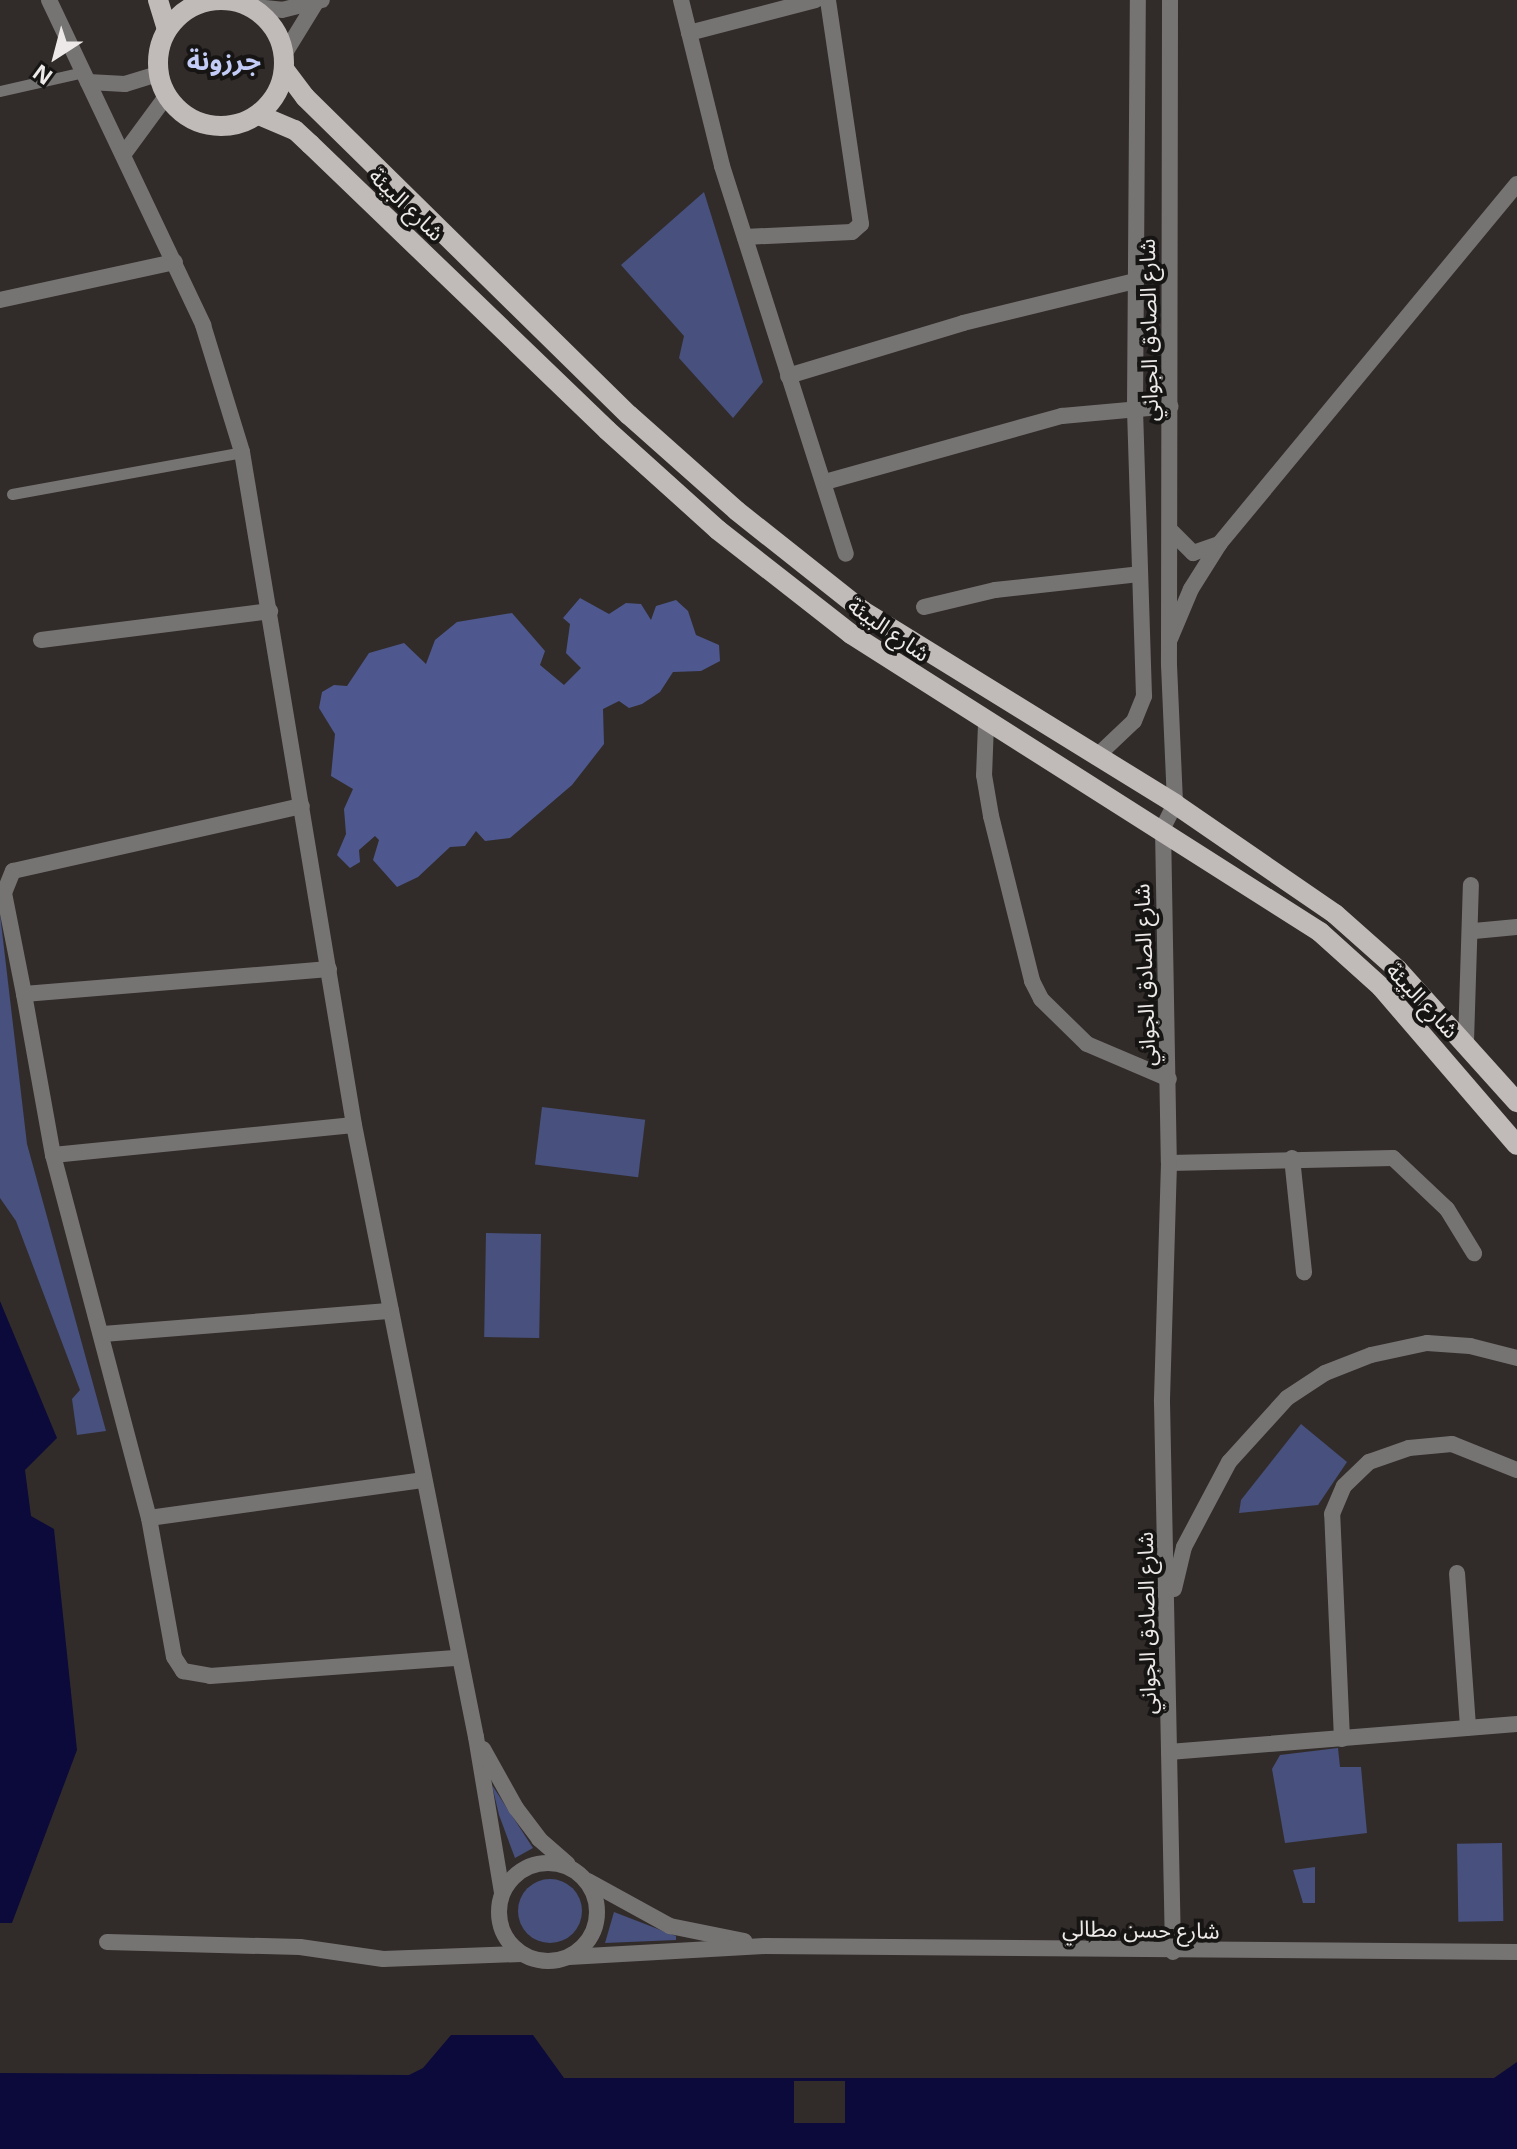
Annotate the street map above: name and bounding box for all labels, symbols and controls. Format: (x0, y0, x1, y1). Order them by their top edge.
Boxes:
north arrow (16, 16, 96, 96)
district label: جرزونة (187, 45, 261, 77)
text: N (26, 58, 58, 93)
street label: شارع البيئة (364, 162, 450, 246)
street label: شارع الصادق الجواني (1133, 238, 1163, 422)
street label: شارع البيئة (843, 591, 935, 667)
street label: شارع الصادق الجواني (1128, 883, 1160, 1067)
street label: شارع البيئة (1381, 957, 1465, 1043)
street label: شارع الصادق الجواني (1131, 1531, 1161, 1715)
street label: شارع حسن مطالي (1062, 1914, 1220, 1944)

